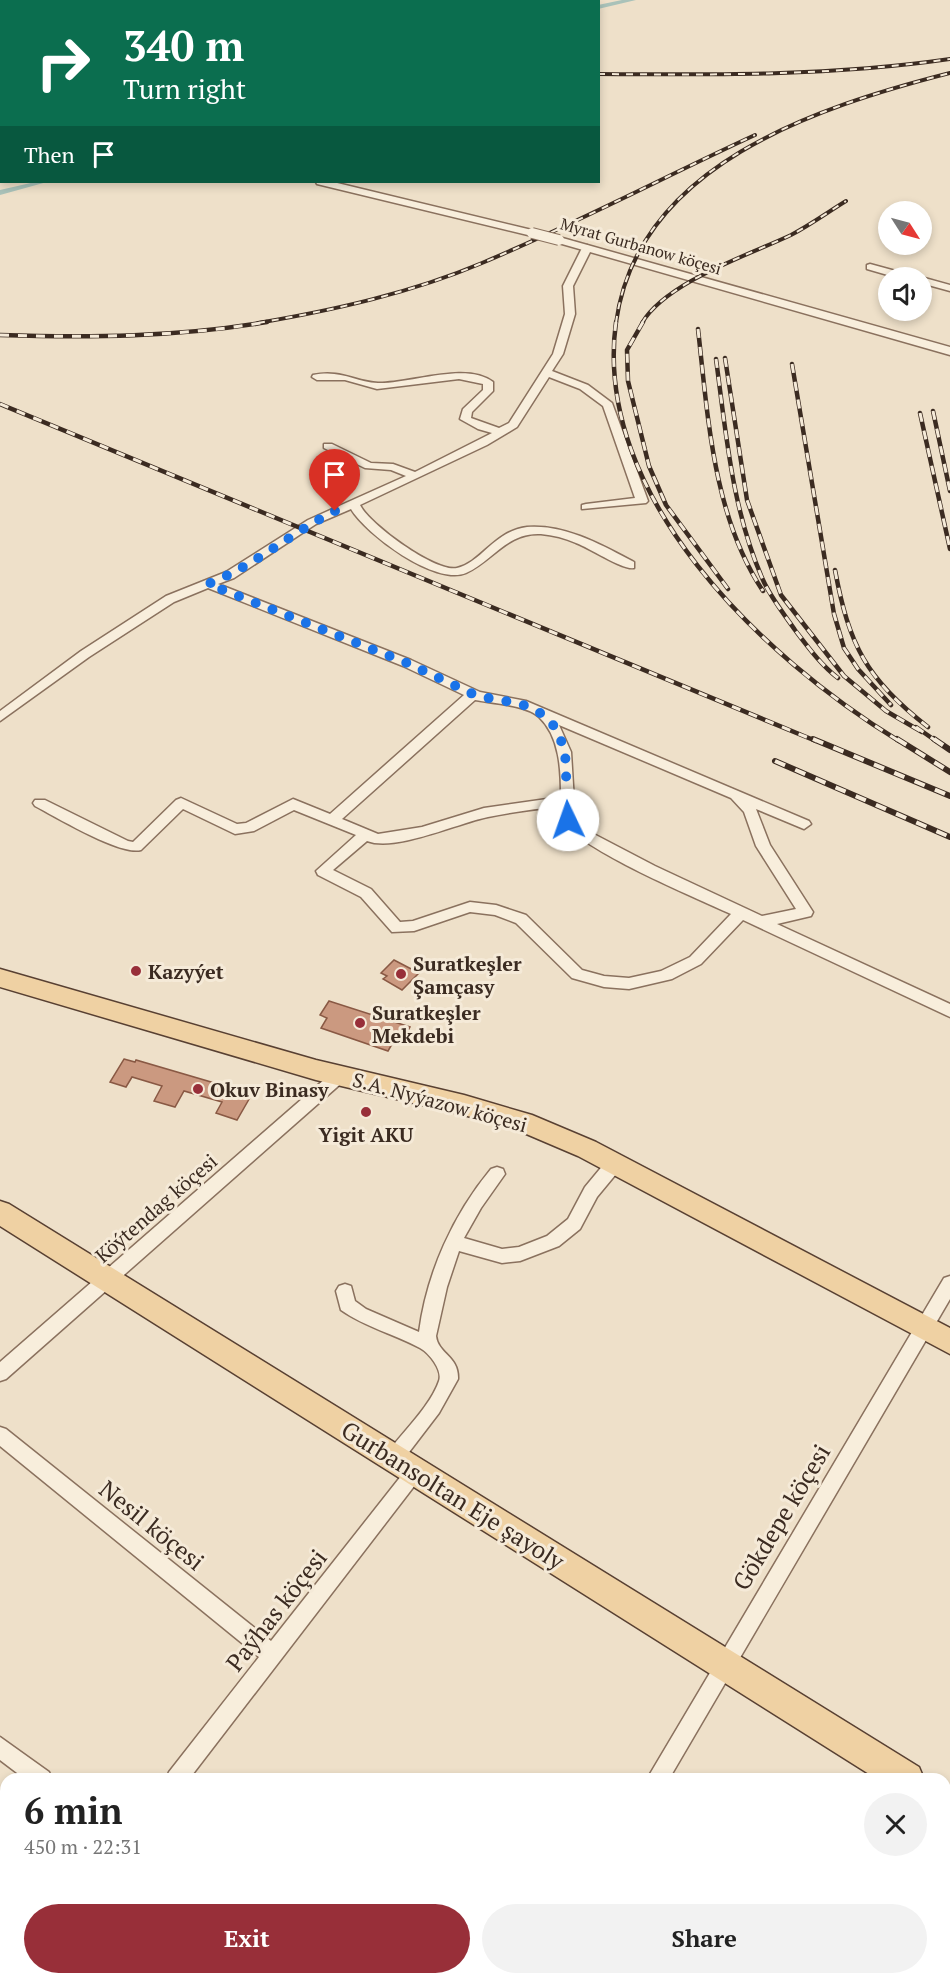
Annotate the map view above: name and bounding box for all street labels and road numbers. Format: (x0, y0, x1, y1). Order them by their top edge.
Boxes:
street label: Myrat Gurbanow köçesi (558, 212, 724, 280)
street label: S.A. Nyýazow köçesi (350, 1066, 530, 1138)
street label: Köýtendag köçesi (89, 1147, 223, 1269)
street label: Gurbansoltan Eje şayoly (336, 1413, 571, 1577)
street label: Gökdepe köçesi (725, 1438, 837, 1596)
street label: Nesil köçesi (93, 1473, 211, 1577)
street label: Paýhas köçesi (218, 1542, 334, 1678)

